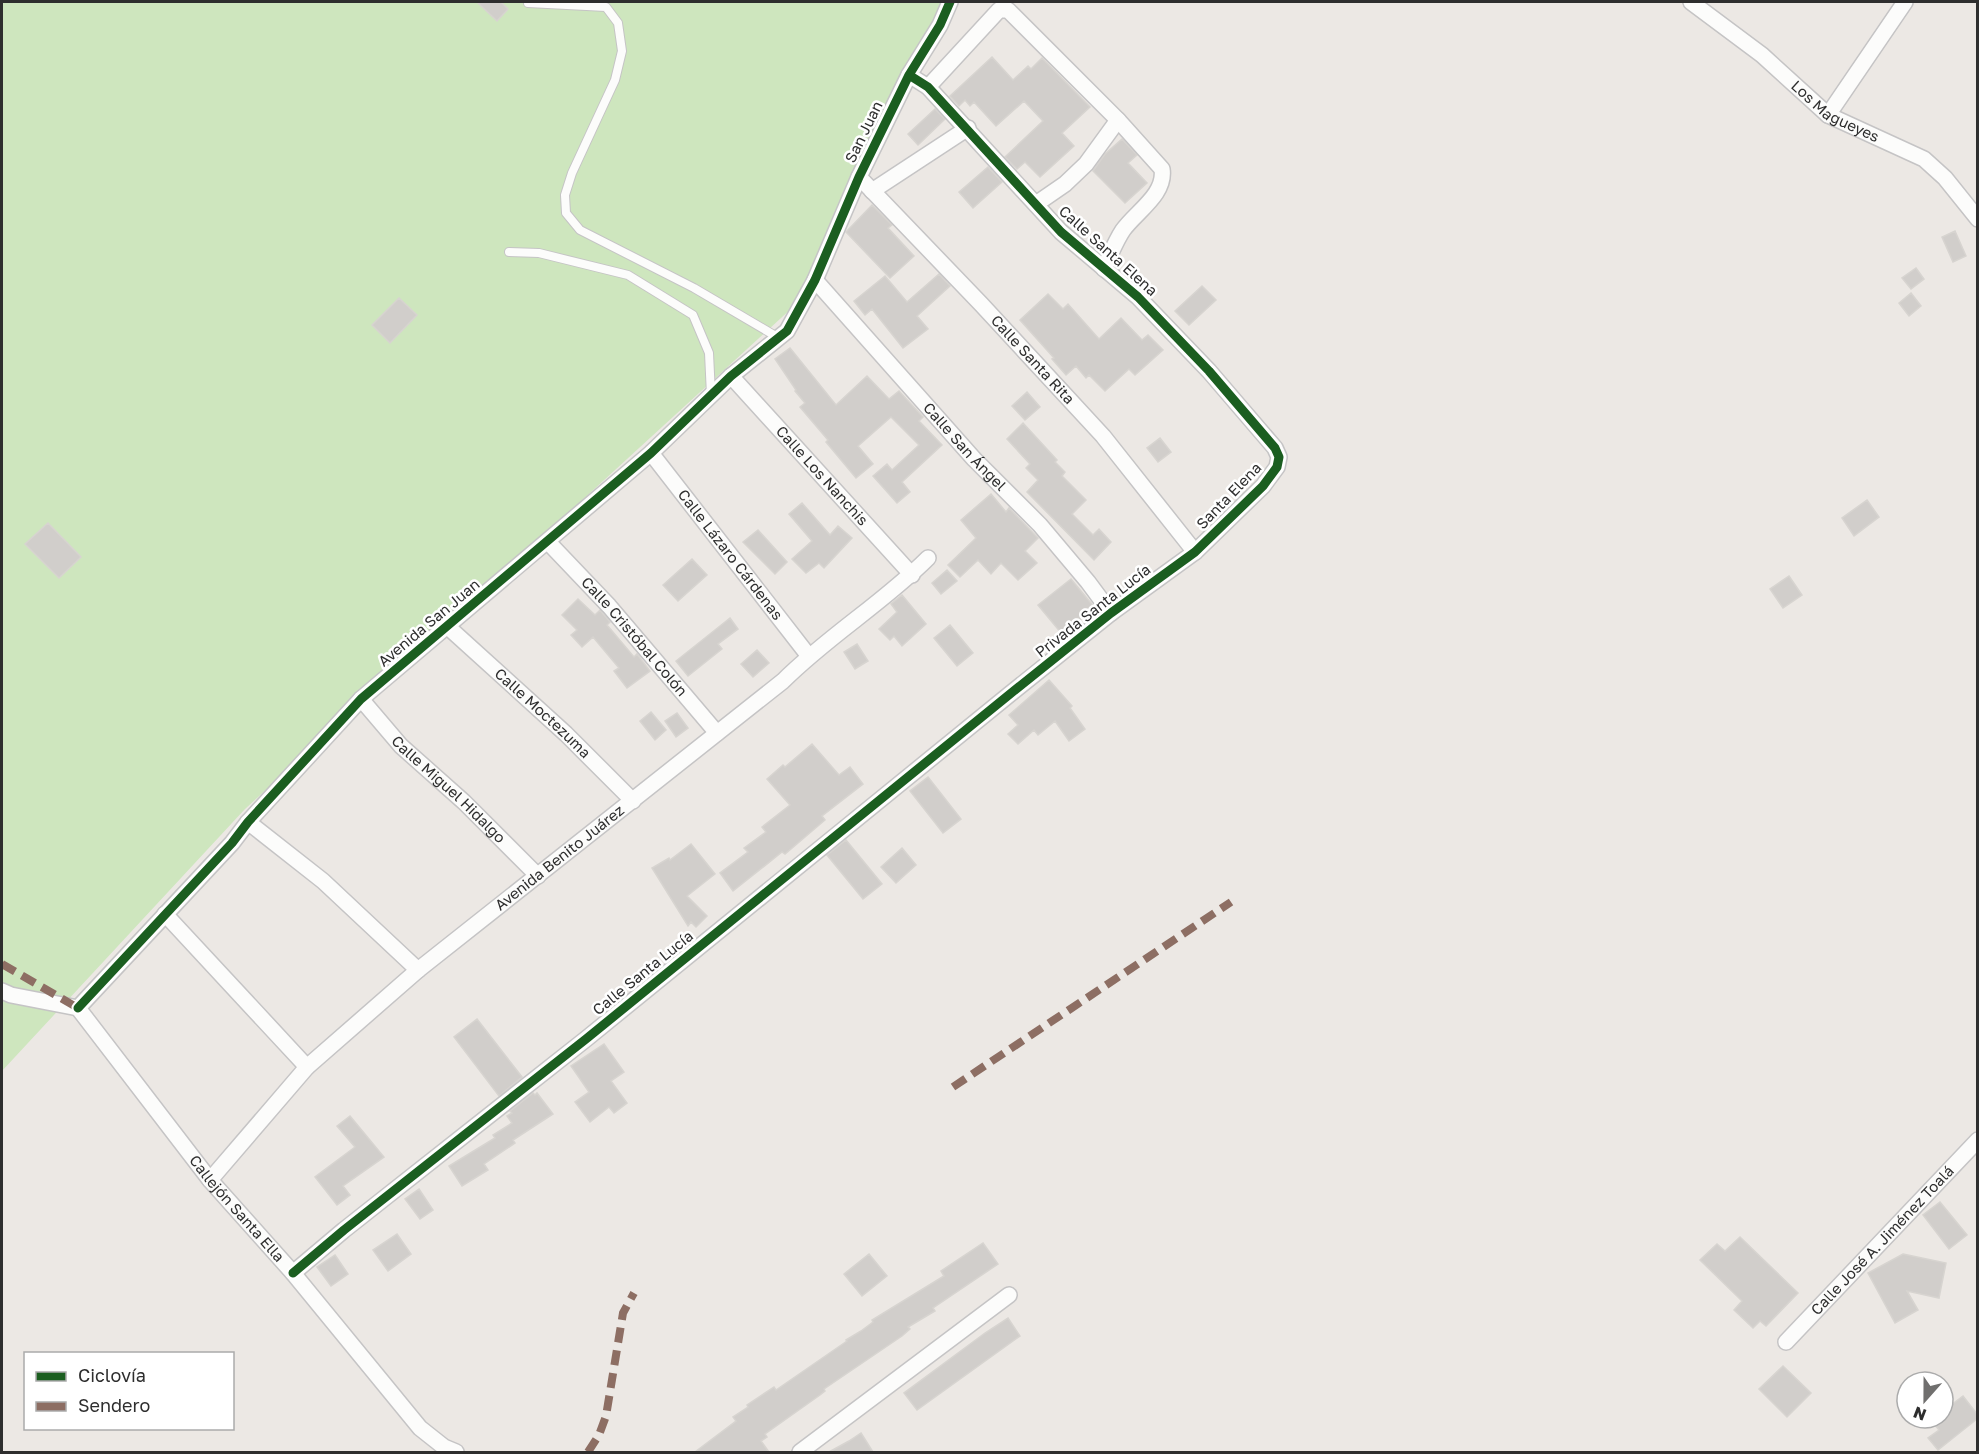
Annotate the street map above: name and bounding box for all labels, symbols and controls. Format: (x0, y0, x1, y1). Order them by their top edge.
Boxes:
street label: Los Magueyes (1788, 76, 1882, 145)
street label: San Juan (841, 98, 886, 165)
street label: Calle Santa Elena (1056, 201, 1162, 299)
street label: Calle Santa Rita (988, 311, 1079, 407)
street label: Calle San Ángel (920, 398, 1011, 494)
street label: Calle Los Nanchis (773, 422, 872, 529)
street label: Santa Elena (1192, 458, 1264, 532)
street label: Calle Lázaro Cárdenas (675, 485, 787, 623)
street label: Privada Santa Lucía (1031, 560, 1153, 661)
street label: Calle Cristóbal Colón (578, 573, 692, 699)
street label: Avenida San Juan (374, 575, 483, 670)
street label: Calle Moctezuma (492, 664, 595, 761)
street label: Calle Miguel Hidalgo (388, 732, 510, 846)
street label: Avenida Benito Juárez (491, 800, 627, 914)
street label: Calle Santa Lucía (589, 926, 696, 1018)
street label: Callejón Santa Ella (186, 1151, 289, 1265)
street label: Calle José A. Jiménez Toalá (1807, 1161, 1957, 1318)
legend (24, 1352, 234, 1430)
text: Ciclovía (78, 1364, 146, 1386)
north arrow (1895, 1370, 1955, 1430)
text: Sendero (78, 1394, 150, 1416)
text: N (1910, 1402, 1929, 1426)

